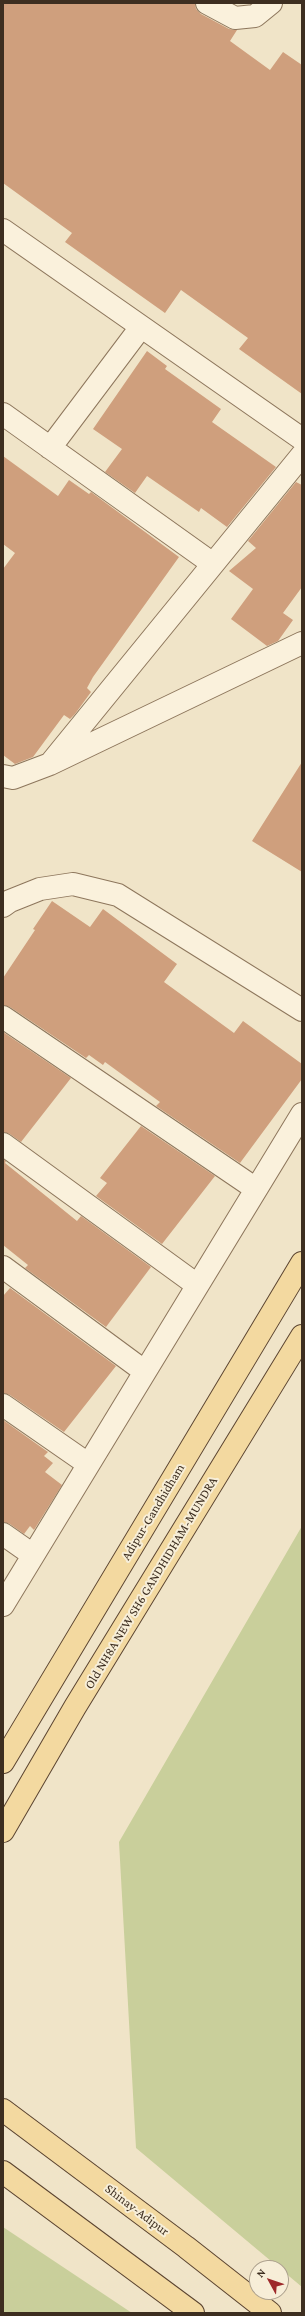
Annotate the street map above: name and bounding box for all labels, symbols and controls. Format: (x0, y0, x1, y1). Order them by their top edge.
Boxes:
street label: Adipur-Gandhidham (118, 1461, 188, 1563)
street label: Old NH8A NEW SH6 GANDHIDHAM-MUNDRA (81, 1474, 221, 1692)
street label: Shinay-Adipur (102, 2181, 172, 2239)
north arrow (249, 2260, 289, 2300)
text: N (254, 2266, 268, 2280)

